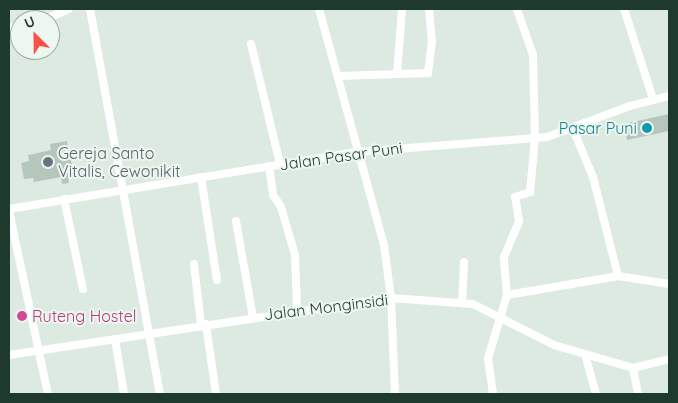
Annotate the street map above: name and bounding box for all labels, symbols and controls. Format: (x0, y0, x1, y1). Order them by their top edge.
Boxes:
north arrow (10, 10, 60, 60)
text: U (21, 12, 38, 32)
place label: Pasar Puni (559, 118, 637, 138)
marker: Pasar Puni (641, 122, 653, 134)
street label: Jalan Pasar Puni (278, 138, 404, 174)
place label: Gereja Santo Vitalis, Cewonikit (58, 143, 181, 181)
marker: Gereja Santo Vitalis, Cewonikit (42, 156, 54, 168)
street label: Jalan Monginsidi (263, 290, 389, 324)
place label: Ruteng Hostel (32, 306, 136, 326)
marker: Ruteng Hostel (16, 310, 28, 322)

